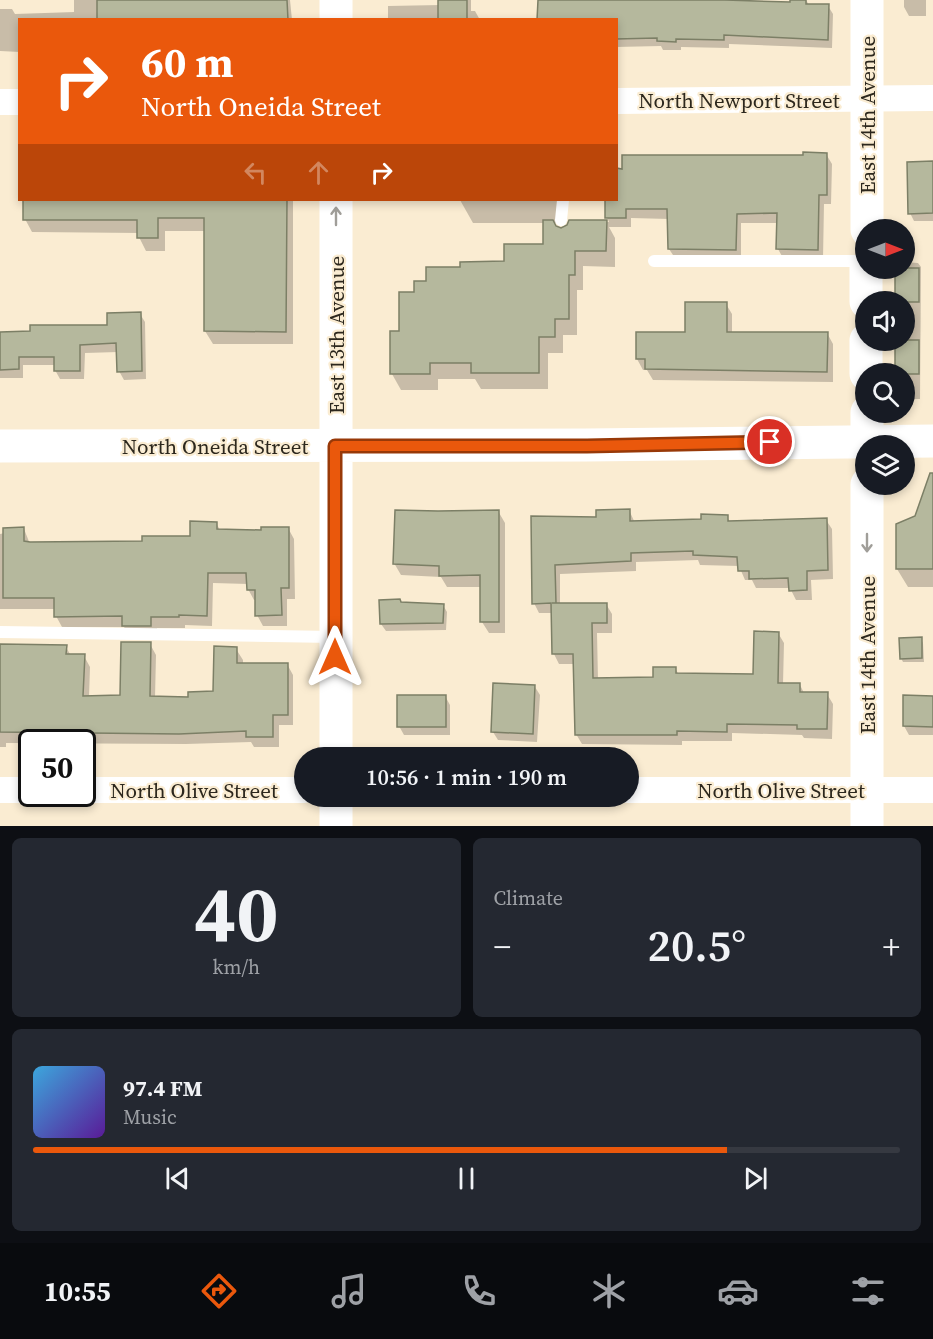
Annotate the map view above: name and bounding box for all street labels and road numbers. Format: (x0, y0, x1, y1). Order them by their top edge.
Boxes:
street label: East 14th Avenue (853, 36, 882, 194)
street label: North Newport Street (638, 86, 840, 115)
street label: East 13th Avenue (322, 256, 351, 414)
street label: North Oneida Street (122, 432, 308, 461)
street label: East 14th Avenue (853, 576, 882, 734)
street label: North Olive Street (110, 776, 278, 805)
street label: North Olive Street (697, 776, 865, 805)

